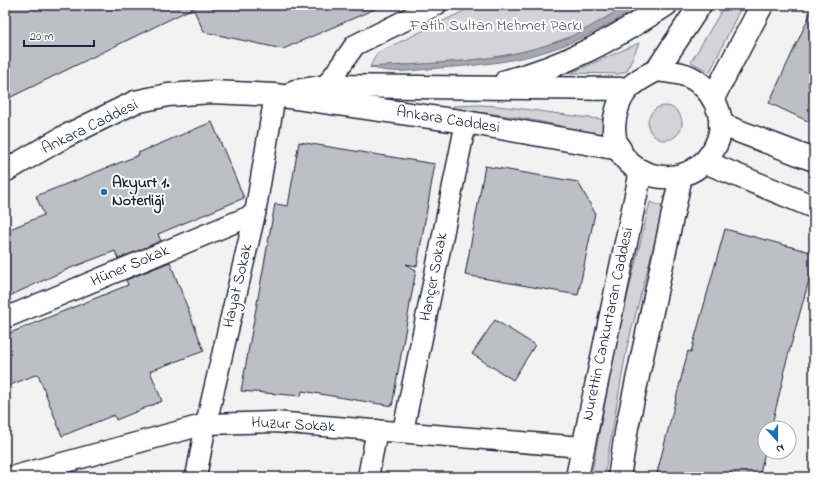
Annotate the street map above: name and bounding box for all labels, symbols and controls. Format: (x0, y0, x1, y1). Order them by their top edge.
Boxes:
park label: Fatih Sultan Mehmet Parkı (409, 14, 582, 38)
scale bar (24, 22, 94, 48)
text: 20 m (30, 28, 53, 46)
street label: Ankara Caddesi (38, 93, 142, 161)
street label: Ankara Caddesi (394, 100, 502, 140)
place label: Akyurt 1. Noterliği (112, 171, 170, 214)
marker: Akyurt 1. Noterliği (99, 187, 109, 197)
street label: Nurettin Cankurtaran Caddesi (576, 225, 640, 423)
street label: Hançer Sokak (414, 230, 455, 323)
street label: Hüner Sokak (87, 238, 174, 293)
street label: Hayat Sokak (217, 241, 260, 330)
street label: Huzur Sokak (250, 411, 337, 439)
north arrow (757, 420, 797, 460)
text: N (774, 440, 787, 457)

